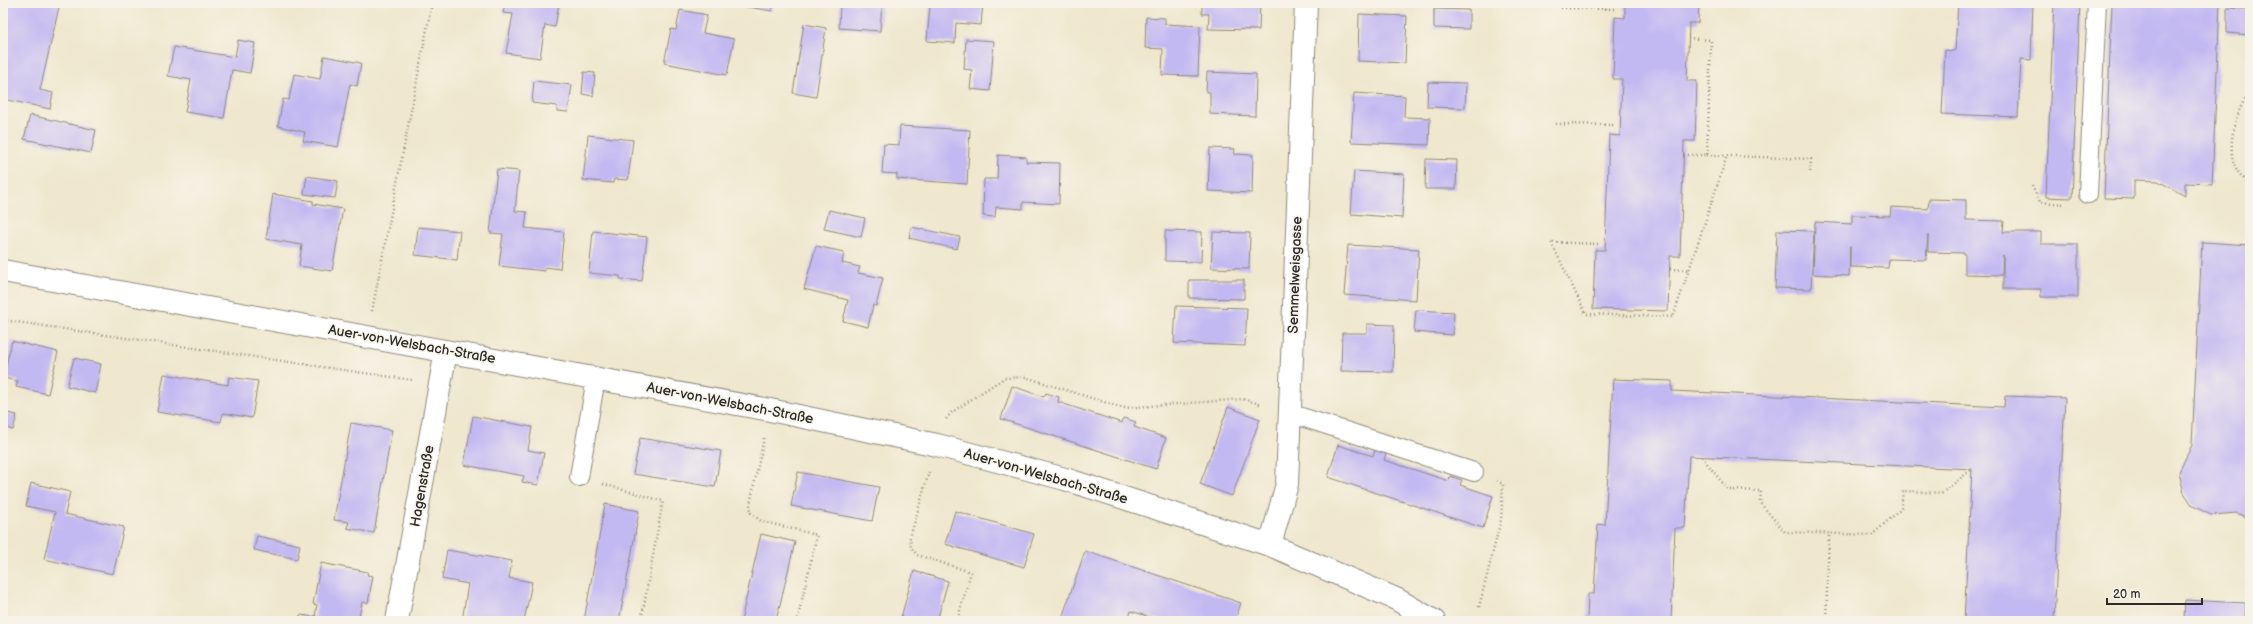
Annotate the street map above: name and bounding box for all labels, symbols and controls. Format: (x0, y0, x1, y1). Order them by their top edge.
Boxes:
street label: Semmelweisgasse (1284, 216, 1306, 334)
street label: Auer-von-Welsbach-Straße (327, 321, 497, 367)
street label: Auer-von-Welsbach-Straße (645, 378, 815, 428)
street label: Hagenstraße (406, 444, 438, 528)
street label: Auer-von-Welsbach-Straße (962, 444, 1130, 508)
scale bar (2107, 580, 2202, 606)
text: 20 m (2113, 587, 2140, 602)

